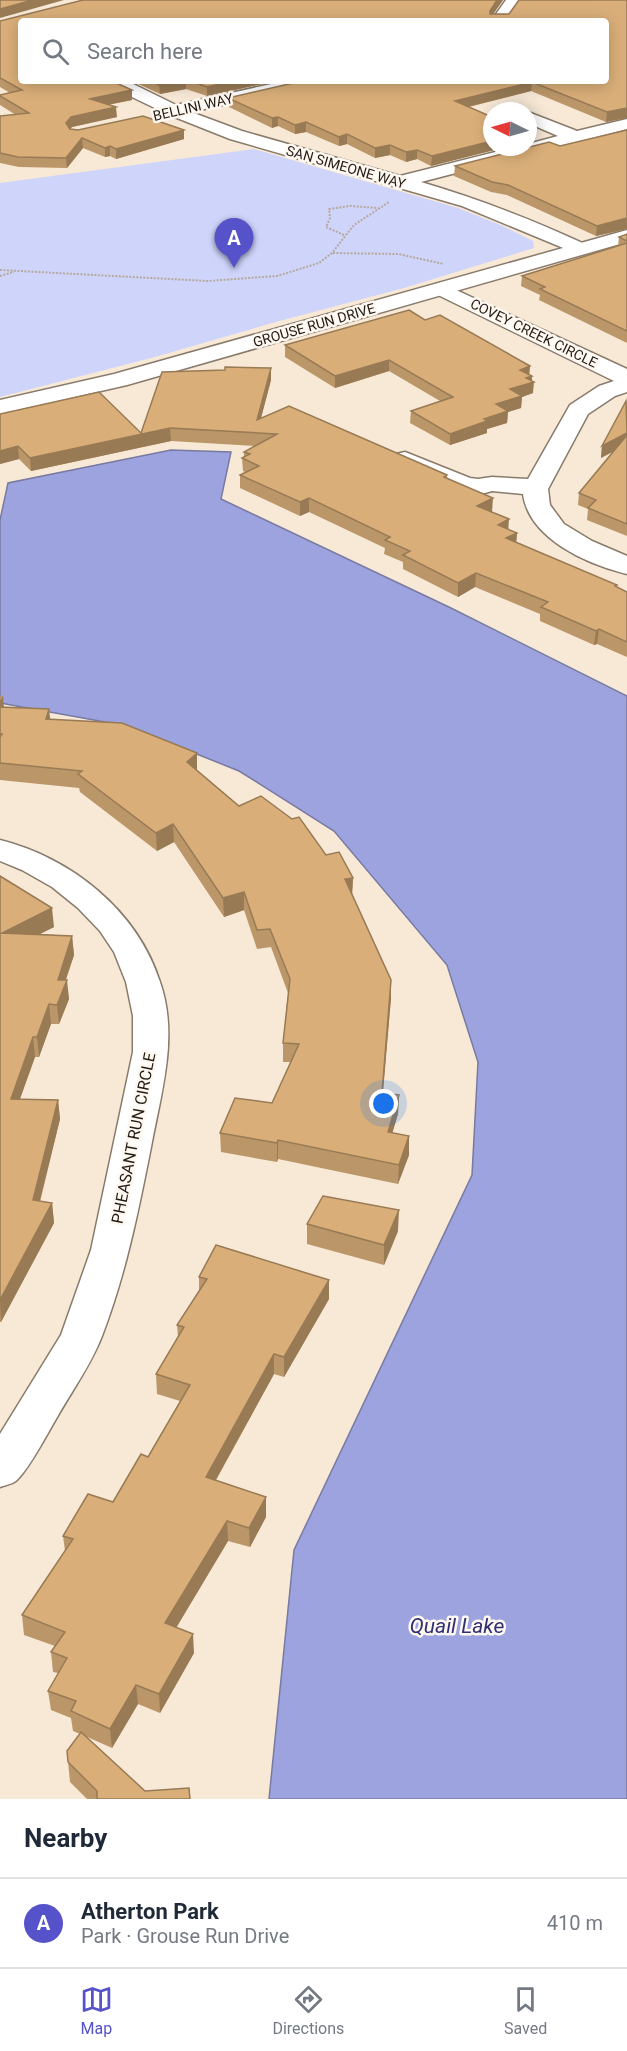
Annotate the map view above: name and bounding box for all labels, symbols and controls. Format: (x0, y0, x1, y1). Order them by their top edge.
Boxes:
search box (18, 18, 609, 84)
icon: search (39, 35, 72, 68)
text: Search here (87, 39, 203, 64)
street label: BELLINI WAY (151, 90, 235, 124)
north arrow (483, 102, 537, 156)
street label: SAN SIMEONE WAY (285, 142, 408, 192)
pin: A (214, 218, 254, 268)
street label: COVEY CREEK CIRCLE (468, 295, 600, 371)
street label: GROUSE RUN DRIVE (251, 300, 377, 350)
street label: PHEASANT RUN CIRCLE (108, 1051, 159, 1225)
your location (369, 1089, 398, 1118)
water label: Quail Lake (410, 1614, 504, 1638)
text: Nearby (24, 1823, 107, 1853)
text: Atherton Park (81, 1899, 219, 1924)
text: A (37, 1911, 50, 1935)
text: 410 m (547, 1911, 603, 1935)
text: Park · Grouse Run Drive (81, 1924, 289, 1948)
tab: Map (80, 1983, 113, 2038)
tab: Directions (272, 1983, 344, 2038)
tab: Saved (504, 1983, 547, 2038)

